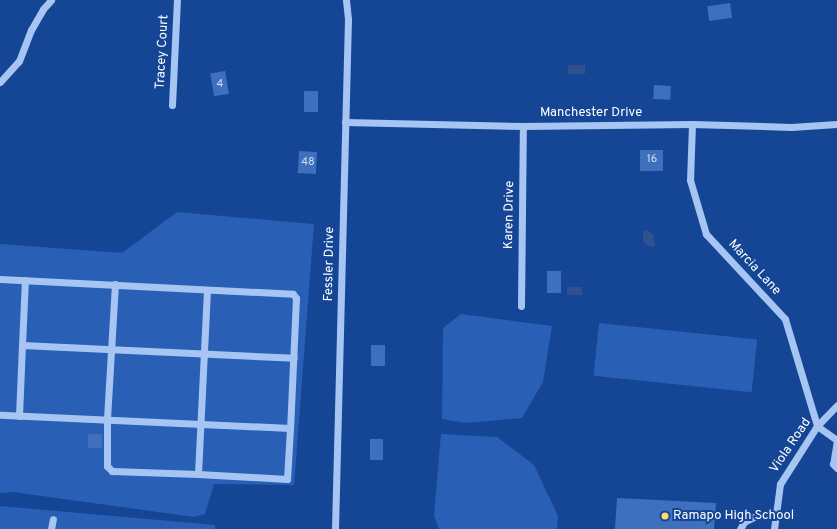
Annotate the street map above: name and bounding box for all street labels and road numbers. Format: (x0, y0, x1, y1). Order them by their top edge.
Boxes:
street label: Tracey Court (153, 14, 173, 90)
street label: Manchester Drive (540, 105, 642, 121)
street label: Karen Drive (502, 181, 518, 249)
street label: Fessler Drive (322, 226, 338, 302)
street label: Marcia Lane (724, 237, 784, 299)
street label: Viola Road (767, 416, 815, 476)

